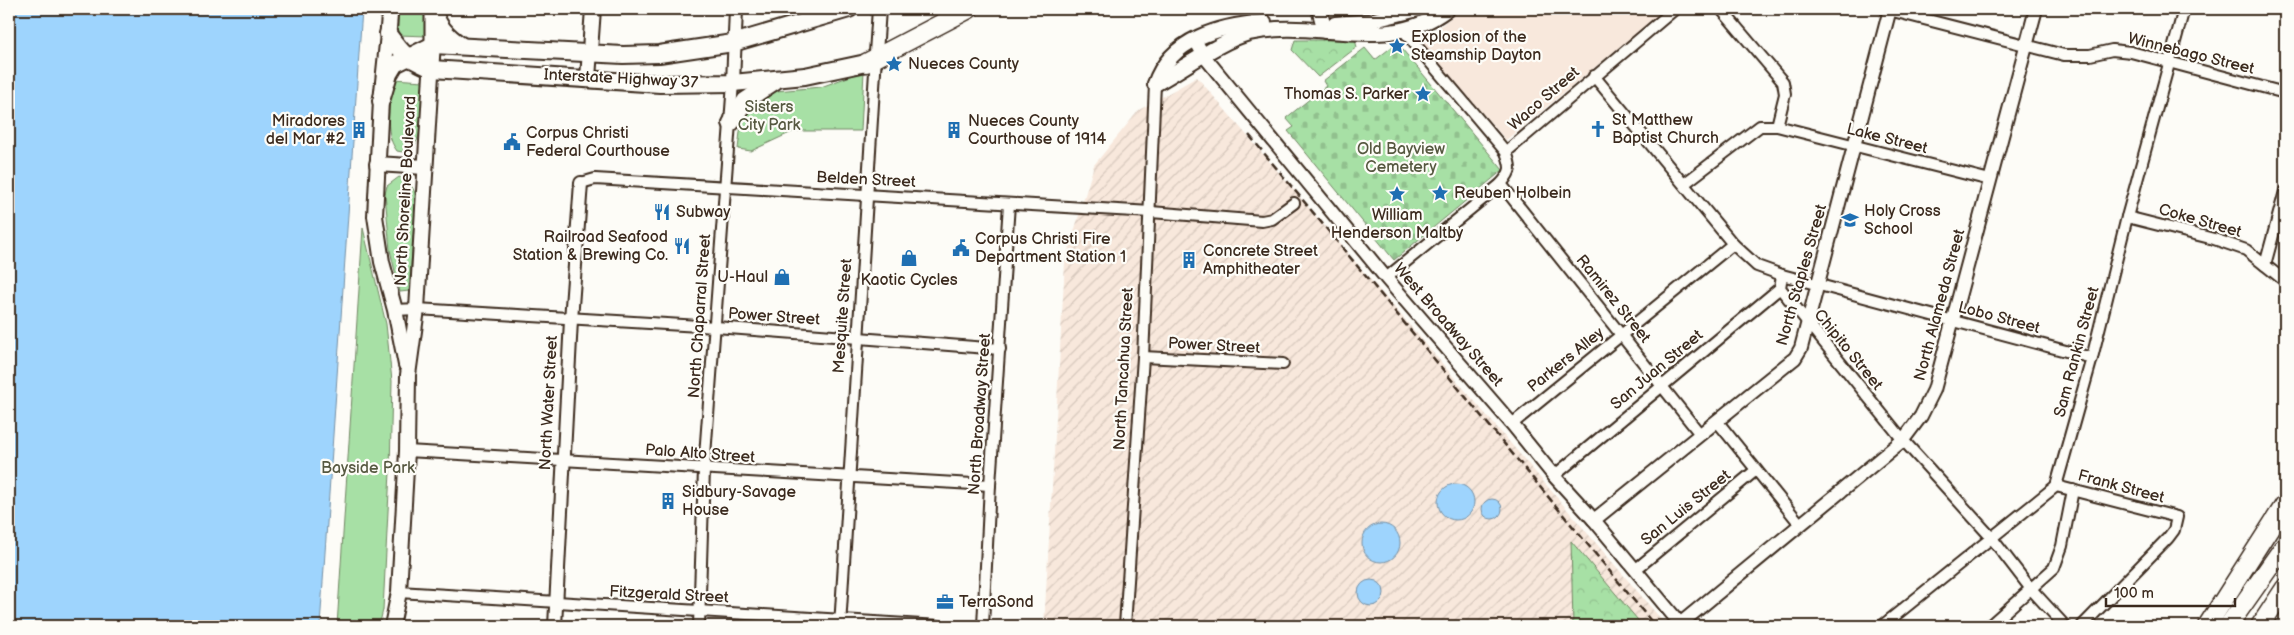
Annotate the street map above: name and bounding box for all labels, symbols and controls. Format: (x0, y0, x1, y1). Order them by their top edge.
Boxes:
place label: Explosion of the Steamship Dayton (1411, 28, 1541, 65)
street label: Winnebago Street (2126, 29, 2256, 79)
place icon: Explosion of the Steamship Dayton (1387, 36, 1407, 56)
place icon: Nueces County (884, 54, 904, 74)
place label: Nueces County (908, 55, 1020, 74)
street label: Waco Street (1504, 63, 1584, 135)
street label: Interstate Highway 37 (543, 65, 699, 93)
place icon: Thomas S. Parker (1413, 84, 1433, 104)
place label: Thomas S. Parker (1284, 85, 1409, 104)
street label: North Shoreline Boulevard (392, 95, 420, 287)
park label: Sisters City Park (738, 98, 800, 135)
place label: St Matthew Baptist Church (1612, 111, 1719, 148)
place label: Miradores del Mar #2 (266, 112, 346, 149)
place label: Nueces County Courthouse of 1914 (968, 112, 1106, 149)
church icon: St Matthew Baptist Church (1588, 119, 1608, 139)
building icon: Miradores del Mar #2 (349, 120, 369, 140)
building icon: Nueces County Courthouse of 1914 (944, 120, 964, 140)
street label: Lake Street (1845, 120, 1930, 158)
place label: Corpus Christi Federal Courthouse (526, 124, 670, 161)
public building icon: Corpus Christi Federal Courthouse (502, 132, 522, 152)
park label: Old Bayview Cemetery (1357, 140, 1445, 177)
street label: Belden Street (816, 168, 916, 192)
place icon: Reuben Holbein (1430, 183, 1450, 203)
place icon: William Henderson Maltby (1387, 184, 1407, 204)
place label: Reuben Holbein (1454, 184, 1571, 203)
street label: Coke Street (2156, 200, 2244, 242)
restaurant icon: Subway (652, 202, 672, 222)
street label: North Staples Street (1773, 202, 1831, 348)
place label: Holy Cross School (1864, 202, 1941, 239)
place label: Subway (676, 203, 731, 222)
place label: William Henderson Maltby (1331, 206, 1464, 243)
school or university icon: Holy Cross School (1840, 210, 1860, 230)
street label: North Alameda Street (1911, 227, 1969, 383)
place label: Railroad Seafood Station & Brewing Co. (513, 228, 668, 265)
place label: Corpus Christi Fire Department Station 1 (975, 230, 1126, 267)
street label: North Chaparral Street (685, 233, 715, 399)
restaurant icon: Railroad Seafood Station & Brewing Co. (672, 236, 692, 256)
public building icon: Corpus Christi Fire Department Station 1 (951, 238, 971, 258)
place label: Concrete Street Amphitheater (1203, 242, 1318, 279)
shop icon: Kaotic Cycles (899, 248, 919, 268)
building icon: Concrete Street Amphitheater (1179, 250, 1199, 270)
street label: Ramirez Street (1572, 251, 1654, 347)
street label: Mesquite Street (830, 258, 856, 374)
street label: West Broadway Street (1389, 259, 1507, 391)
shop icon: U-Haul (772, 267, 792, 287)
place label: U-Haul (717, 268, 768, 287)
place label: Kaotic Cycles (860, 271, 958, 290)
street label: Sam Rankin Street (2050, 285, 2104, 419)
street label: North Tancahua Street (1110, 287, 1138, 451)
street label: Lobo Street (1956, 298, 2042, 338)
street label: Power Street (727, 304, 821, 330)
street label: Chipito Street (1810, 306, 1886, 394)
street label: Parkers Alley (1524, 323, 1609, 397)
street label: San Juan Street (1607, 326, 1707, 414)
street label: North Broadway Street (965, 332, 995, 496)
street label: Power Street (1167, 334, 1261, 358)
street label: North Water Street (536, 335, 562, 471)
street label: Palo Alto Street (644, 441, 756, 467)
park label: Bayside Park (321, 459, 415, 478)
street label: San Luis Street (1637, 466, 1735, 550)
street label: Frank Street (2076, 466, 2166, 508)
place label: Sidbury-Savage House (682, 483, 797, 520)
building icon: Sidbury-Savage House (658, 491, 678, 511)
scale bar (2106, 575, 2235, 607)
street label: Fitzgerald Street (609, 582, 729, 608)
text: 100 m (2114, 584, 2154, 603)
office icon: TerraSond (935, 592, 955, 612)
place label: TerraSond (959, 593, 1034, 612)

